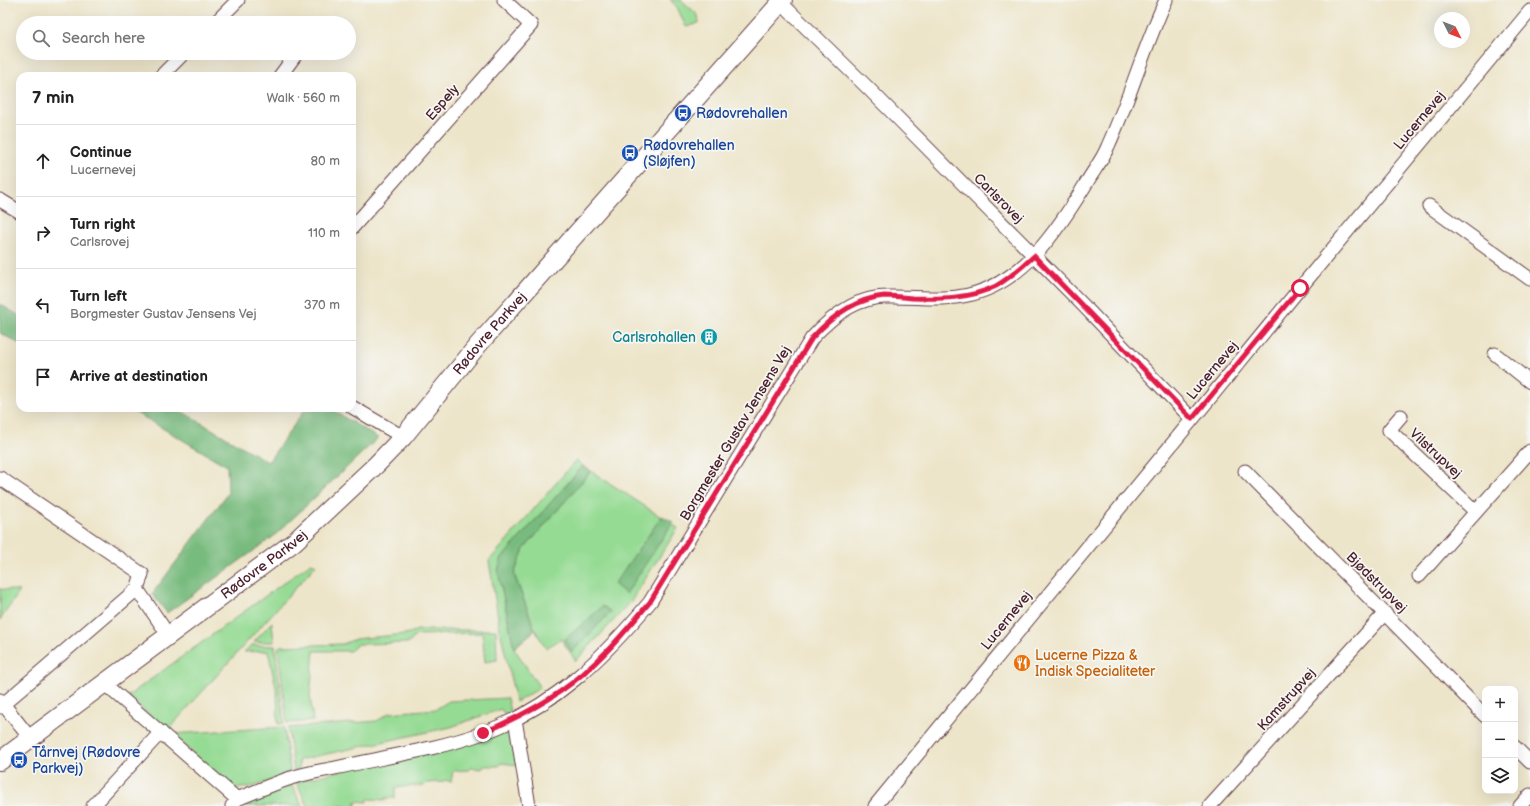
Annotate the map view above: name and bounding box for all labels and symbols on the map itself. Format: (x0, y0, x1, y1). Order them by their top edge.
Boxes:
north arrow (1434, 12, 1470, 48)
street label: Espely (422, 80, 463, 124)
street label: Lucernevej (1390, 88, 1449, 153)
bus stop icon: Rødovrehallen (673, 103, 693, 123)
place label: Rødovrehallen (696, 105, 788, 122)
place label: Rødovrehallen (Sløjfen) (643, 137, 735, 170)
bus stop icon: Rødovrehallen (Sløjfen) (620, 143, 640, 163)
street label: Carlsrovej (970, 170, 1027, 227)
route start (1291, 279, 1309, 297)
street label: Rødovre Parkvej (449, 289, 530, 378)
building icon: Carlsrohallen (699, 327, 719, 347)
place label: Carlsrohallen (612, 329, 696, 346)
street label: Lucernevej (1183, 338, 1242, 403)
street label: Borgmester Gustav Jensens Vej (676, 343, 794, 524)
street label: Vilstrupvej (1406, 425, 1465, 482)
street label: Rødovre Parkvej (217, 526, 311, 603)
street label: Bjødstrupvej (1343, 548, 1411, 616)
street label: Lucernevej (977, 587, 1035, 653)
place label: Lucerne Pizza & Indisk Specialiteter (1035, 647, 1156, 680)
restaurant icon: Lucerne Pizza & Indisk Specialiteter (1012, 653, 1032, 673)
street label: Kamstrupvej (1254, 664, 1319, 734)
route end (474, 724, 492, 742)
place label: Tårnvej (Rødovre Parkvej) (32, 744, 140, 777)
bus stop icon: Tårnvej (Rødovre Parkvej) (9, 750, 29, 770)

